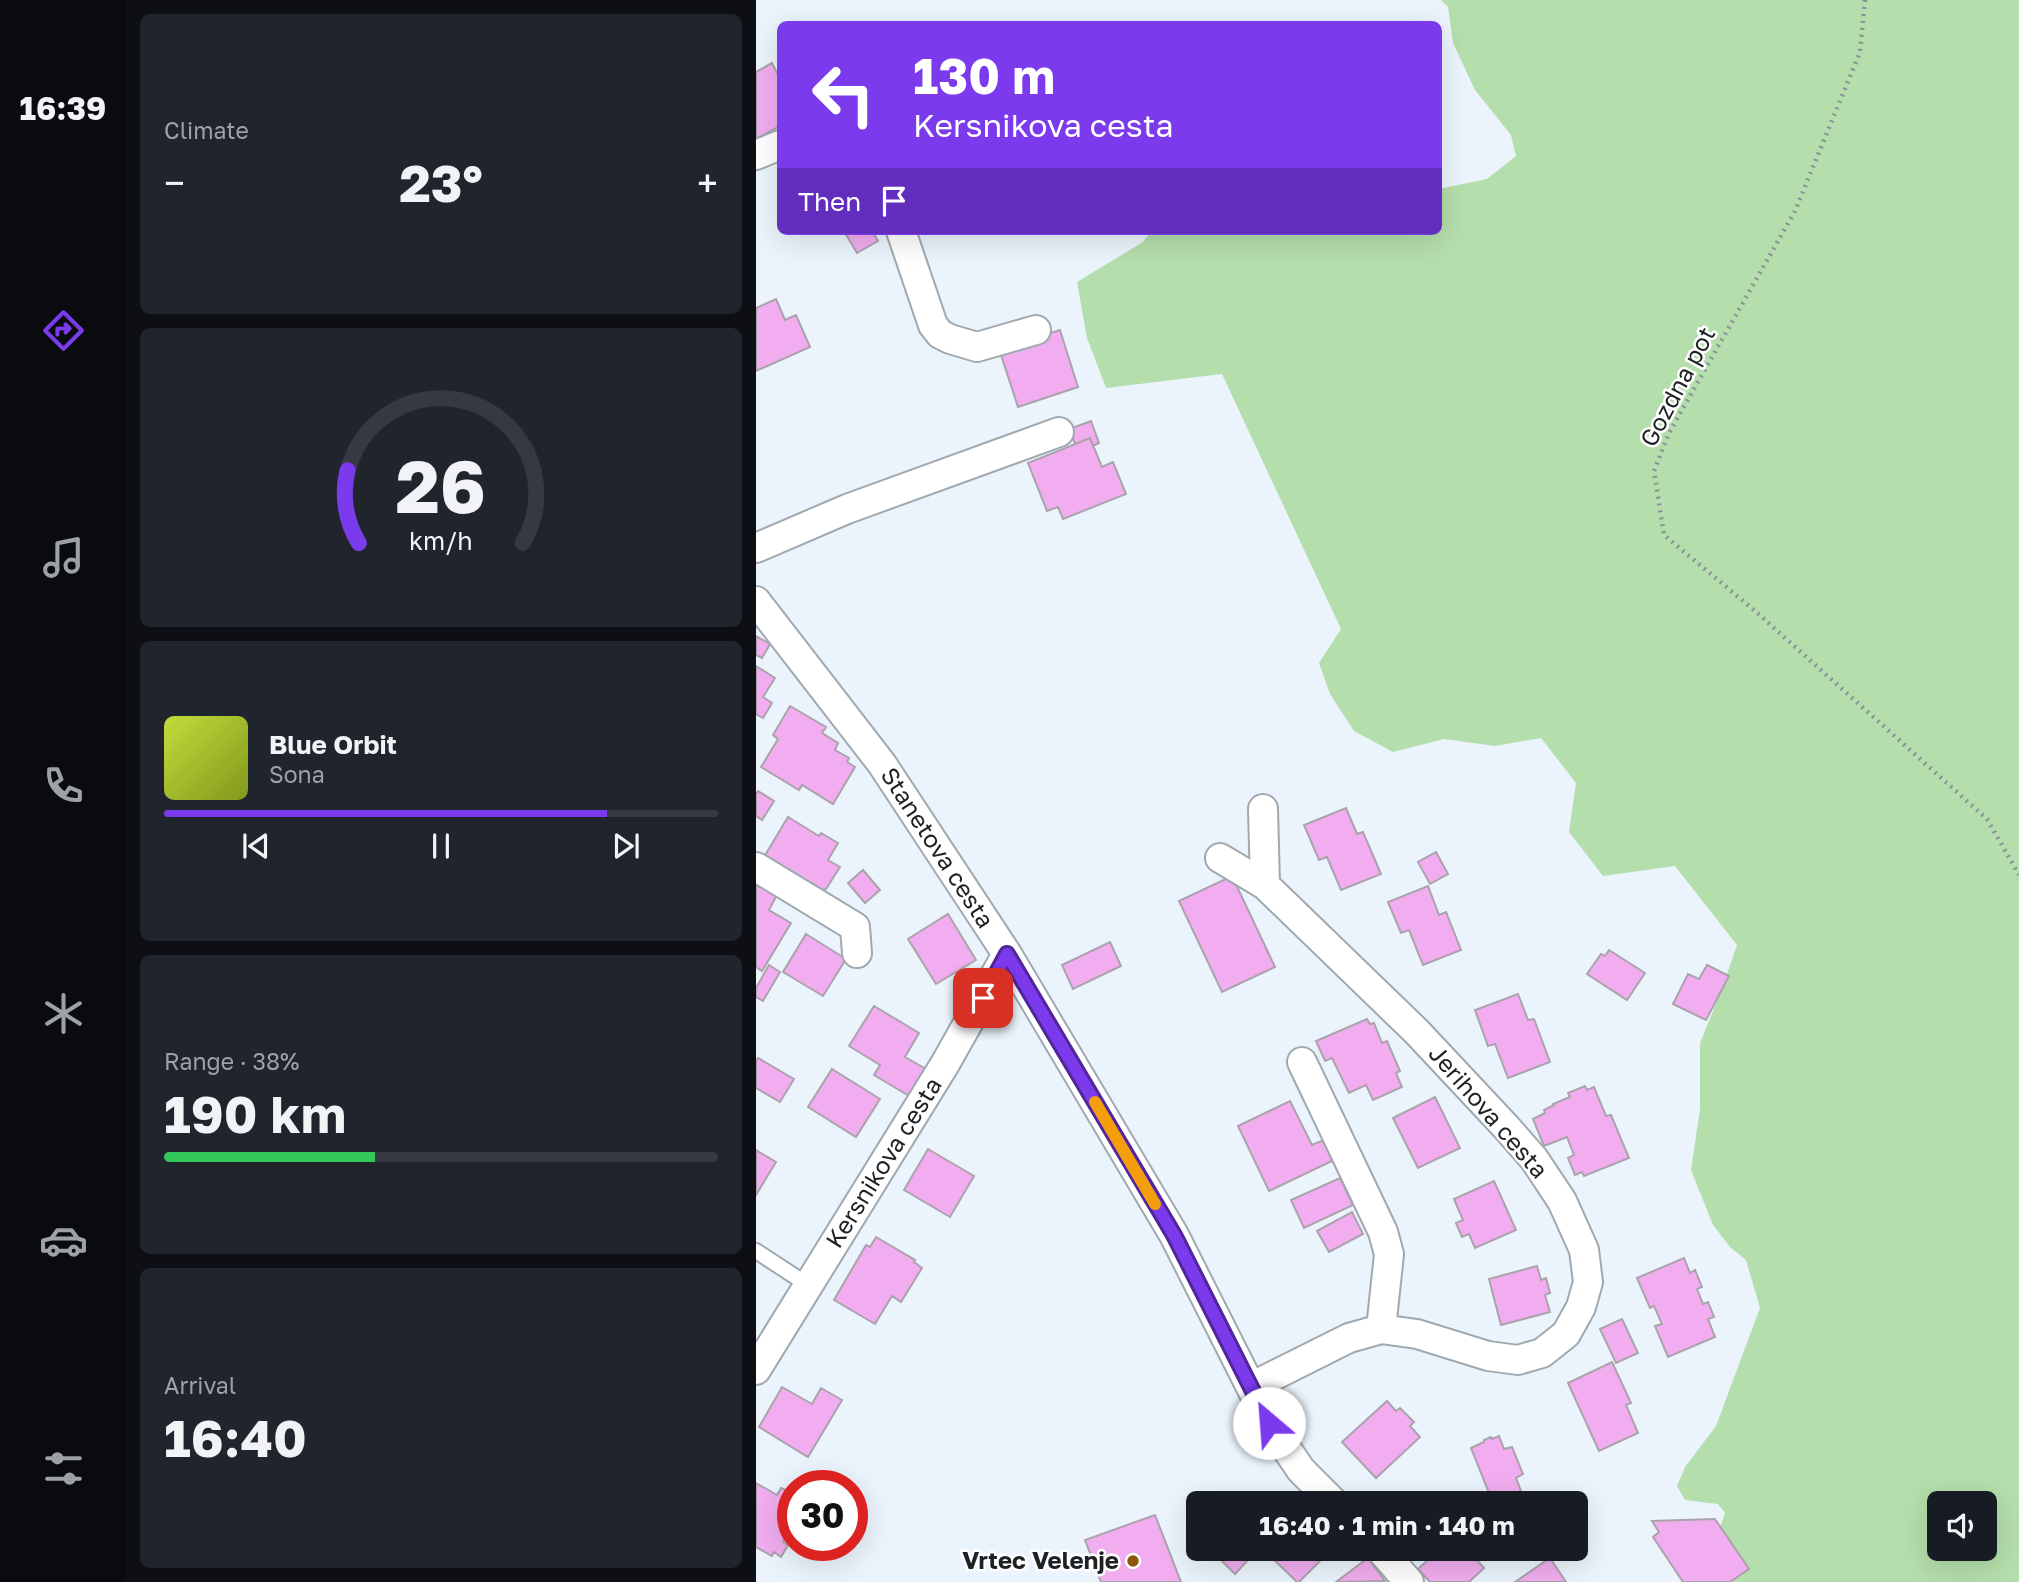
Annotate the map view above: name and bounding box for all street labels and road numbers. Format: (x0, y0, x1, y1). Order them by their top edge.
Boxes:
street label: Gozdna pot (1633, 321, 1720, 451)
street label: Stanetova cesta (876, 762, 1001, 933)
street label: Jerihova cesta (1423, 1039, 1555, 1183)
street label: Kersnikova cesta (819, 1072, 947, 1253)

